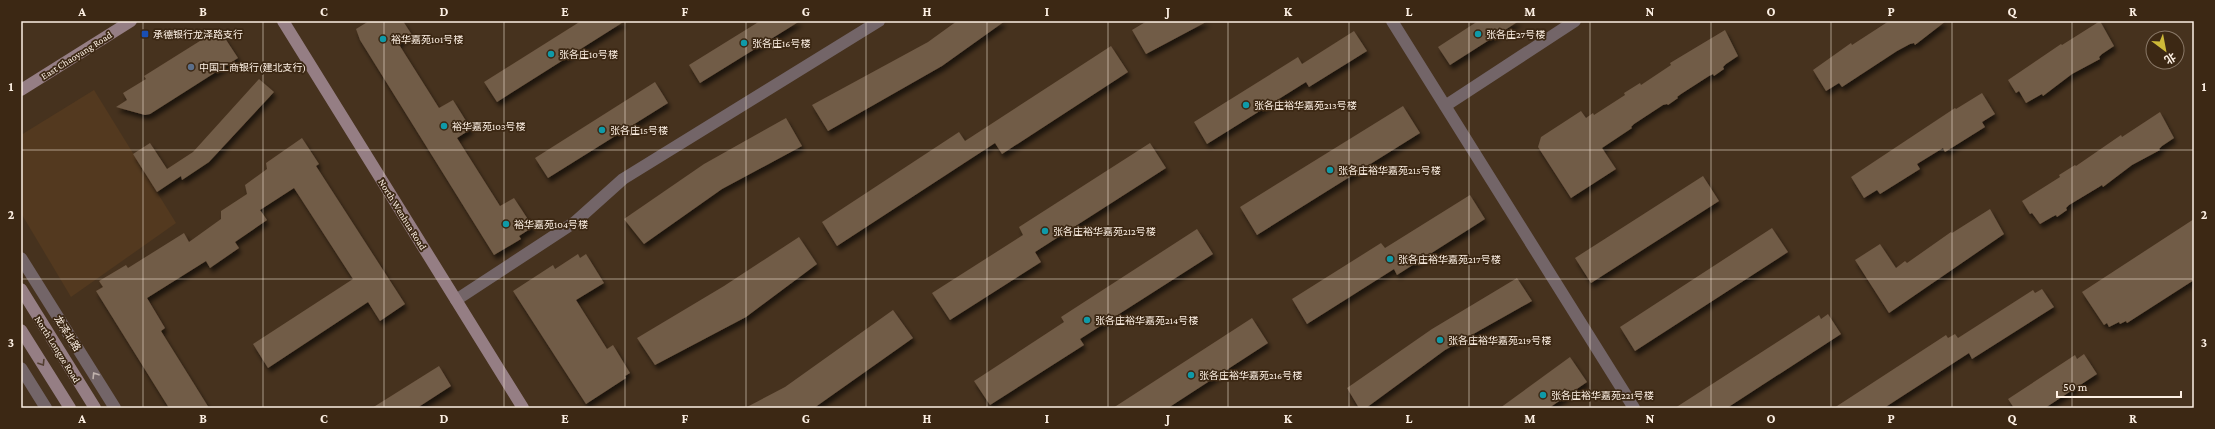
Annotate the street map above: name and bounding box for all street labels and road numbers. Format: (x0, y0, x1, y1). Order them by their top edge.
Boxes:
street label: East Chaoyang Road (39, 29, 114, 82)
street label: North Wenhua Road (376, 177, 429, 252)
street label: 龙泽北路 (52, 313, 83, 353)
street label: North Longze Road (33, 314, 83, 385)

